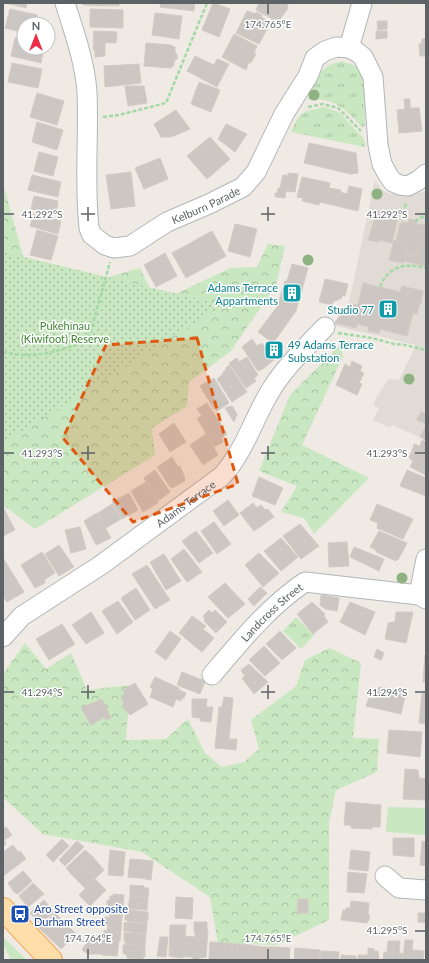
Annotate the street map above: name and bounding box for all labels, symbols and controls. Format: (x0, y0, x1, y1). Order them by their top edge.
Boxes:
north arrow (16, 16, 56, 56)
text: 174.765°E (244, 18, 292, 30)
text: N (32, 19, 40, 32)
street label: Kelburn Parade (169, 183, 242, 226)
text: 41.292°S (22, 208, 62, 220)
text: 41.292°S (367, 208, 407, 220)
place label: Adams Terrace Appartments (207, 281, 278, 307)
building icon: Adams Terrace Appartments (281, 282, 303, 304)
building icon: Studio 77 (377, 298, 399, 320)
place label: Studio 77 (328, 303, 374, 316)
park label: Pukehīnau (Kiwifoot) Reserve (21, 319, 109, 345)
place label: 49 Adams Terrace Substation (288, 338, 374, 364)
building icon: 49 Adams Terrace Substation (263, 339, 285, 361)
text: 41.293°S (22, 447, 62, 459)
text: 41.293°S (367, 447, 407, 459)
street label: Adams Terrace (153, 477, 218, 529)
street label: Landcross Street (238, 579, 305, 644)
text: 41.294°S (22, 686, 62, 698)
text: 41.294°S (367, 686, 407, 698)
place label: Aro Street opposite Durham Street (34, 902, 128, 928)
bus stop icon: Aro Street opposite Durham Street (9, 903, 31, 925)
text: 41.295°S (367, 924, 407, 936)
text: 174.764°E (64, 932, 112, 944)
text: 174.765°E (244, 932, 292, 944)

